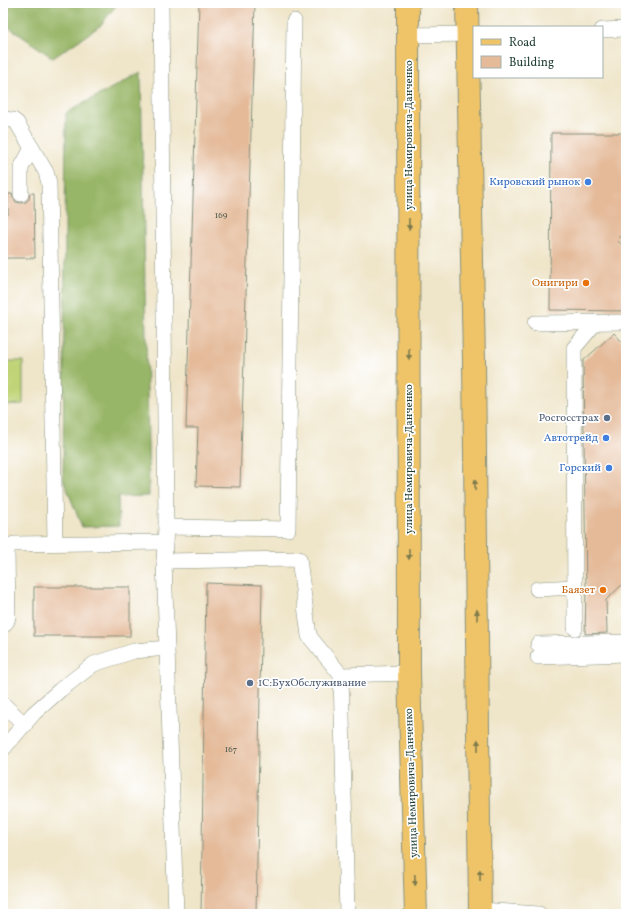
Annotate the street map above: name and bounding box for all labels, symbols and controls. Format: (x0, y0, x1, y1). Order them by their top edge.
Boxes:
legend (473, 26, 603, 78)
text: Road (509, 35, 536, 51)
text: Building (509, 55, 554, 71)
street label: улица Немировича-Данченко (402, 60, 417, 210)
place label: Кировский рынок (489, 175, 580, 190)
marker: Кировский рынок (583, 177, 593, 187)
house number: 169 (215, 209, 228, 222)
one-way arrow (406, 218, 412, 231)
place label: Онигири (532, 276, 578, 291)
marker: Онигири (581, 278, 591, 288)
one-way arrow (406, 348, 412, 361)
street label: улица Немировича-Данченко (402, 384, 417, 534)
place label: Росгосстрах (539, 411, 599, 426)
marker: Росгосстрах (602, 413, 612, 423)
place label: Автотрейд (544, 431, 599, 446)
marker: Автотрейд (601, 433, 611, 443)
place label: Горский (559, 461, 601, 476)
marker: Горский (604, 463, 614, 473)
one-way arrow (472, 478, 478, 491)
one-way arrow (406, 548, 412, 561)
place label: Баязет (562, 583, 595, 598)
marker: Баязет (598, 585, 608, 595)
one-way arrow (474, 608, 480, 621)
place label: 1С:БухОбслуживание (258, 676, 366, 691)
marker: 1С:БухОбслуживание (245, 678, 255, 688)
street label: улица Немировича-Данченко (402, 708, 422, 858)
one-way arrow (475, 738, 481, 751)
house number: 167 (225, 743, 237, 756)
one-way arrow (477, 868, 483, 881)
one-way arrow (412, 874, 418, 887)

